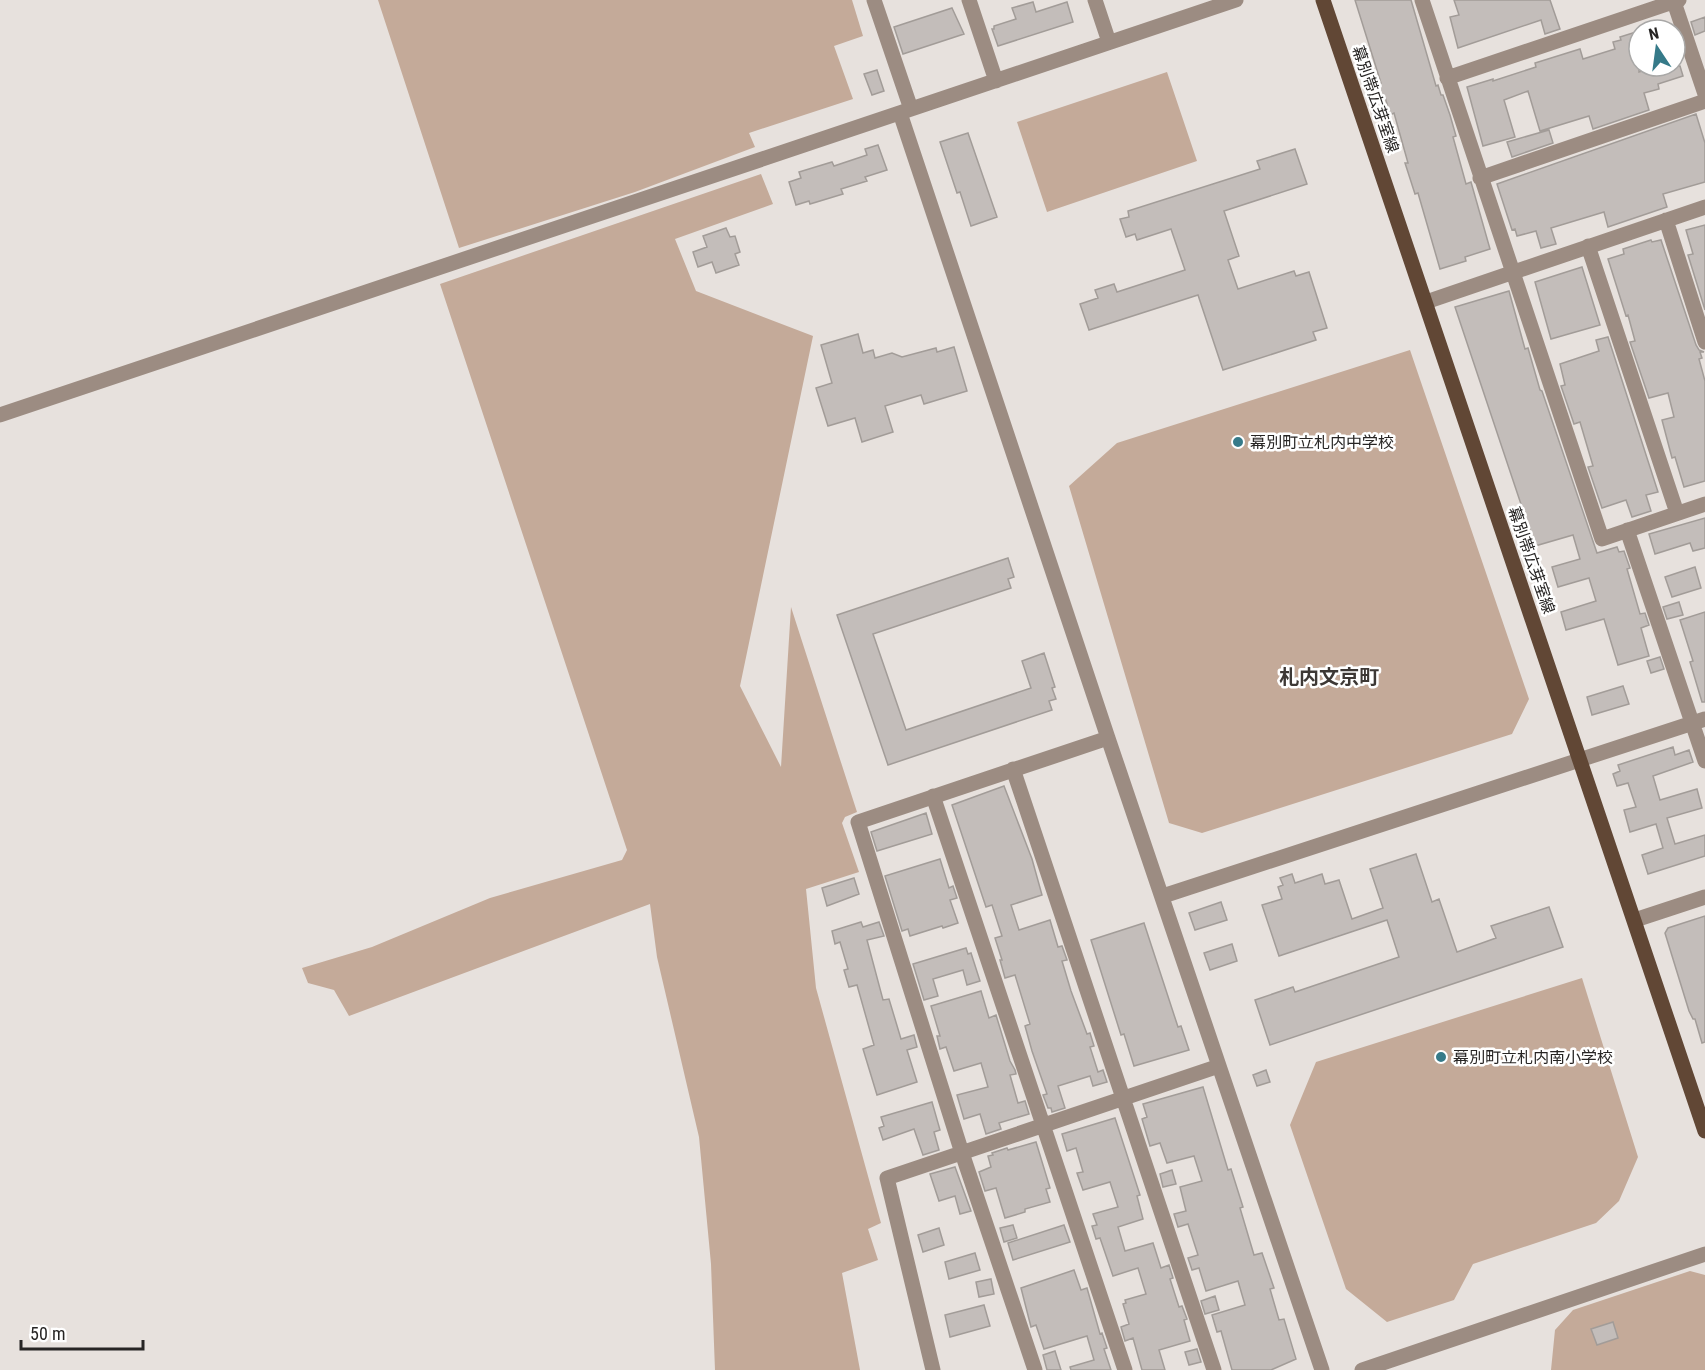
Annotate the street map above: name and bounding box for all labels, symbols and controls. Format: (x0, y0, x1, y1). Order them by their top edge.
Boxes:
north arrow (1627, 18, 1687, 78)
text: N (1647, 24, 1661, 44)
street label: 幕別帯広芽室線 (1348, 43, 1403, 155)
place label: 幕別町立札内中学校 (1250, 433, 1394, 452)
marker: 幕別町立札内中学校 (1231, 435, 1245, 449)
street label: 幕別帯広芽室線 (1504, 504, 1559, 616)
district label: 札内文京町 (1279, 665, 1379, 689)
place label: 幕別町立札内南小学校 (1453, 1048, 1613, 1067)
marker: 幕別町立札内南小学校 (1434, 1050, 1448, 1064)
scale bar (21, 1313, 142, 1351)
text: 50 m (30, 1323, 65, 1344)

